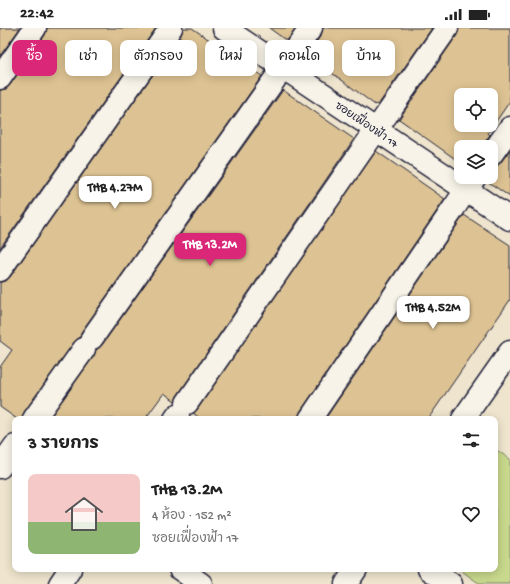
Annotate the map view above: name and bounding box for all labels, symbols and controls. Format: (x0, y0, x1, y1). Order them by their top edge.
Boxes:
text: 22:42 (20, 5, 54, 23)
chip: ซื้อ (12, 40, 57, 76)
chip: เช่า (65, 40, 112, 76)
chip: ตัวกรอง (120, 40, 197, 76)
chip: ใหม่ (205, 40, 257, 76)
chip: คอนโด (265, 40, 334, 76)
chip: บ้าน (342, 40, 395, 76)
map controls (454, 88, 498, 184)
button: locate (454, 88, 498, 132)
street label: ซอยเฟื่องฟ้า 17 (332, 94, 404, 151)
button: layers (454, 140, 498, 184)
pin: THB 4.27M (69, 176, 161, 210)
text: THB 4.27M (88, 181, 142, 196)
pin: THB 13.2M (164, 233, 256, 267)
text: THB 13.2M (183, 238, 237, 253)
pin: THB 4.52M (387, 296, 479, 330)
text: THB 4.52M (406, 301, 460, 316)
icon: filters (460, 429, 482, 451)
text: 3 รายการ (28, 435, 99, 455)
text: THB 13.2M (152, 481, 222, 501)
icon: home (60, 490, 108, 538)
icon: heart (460, 503, 482, 525)
text: 4 ห้อง · 152 m² (152, 509, 231, 524)
text: ซอยเฟื่องฟ้า 17 (152, 532, 238, 547)

